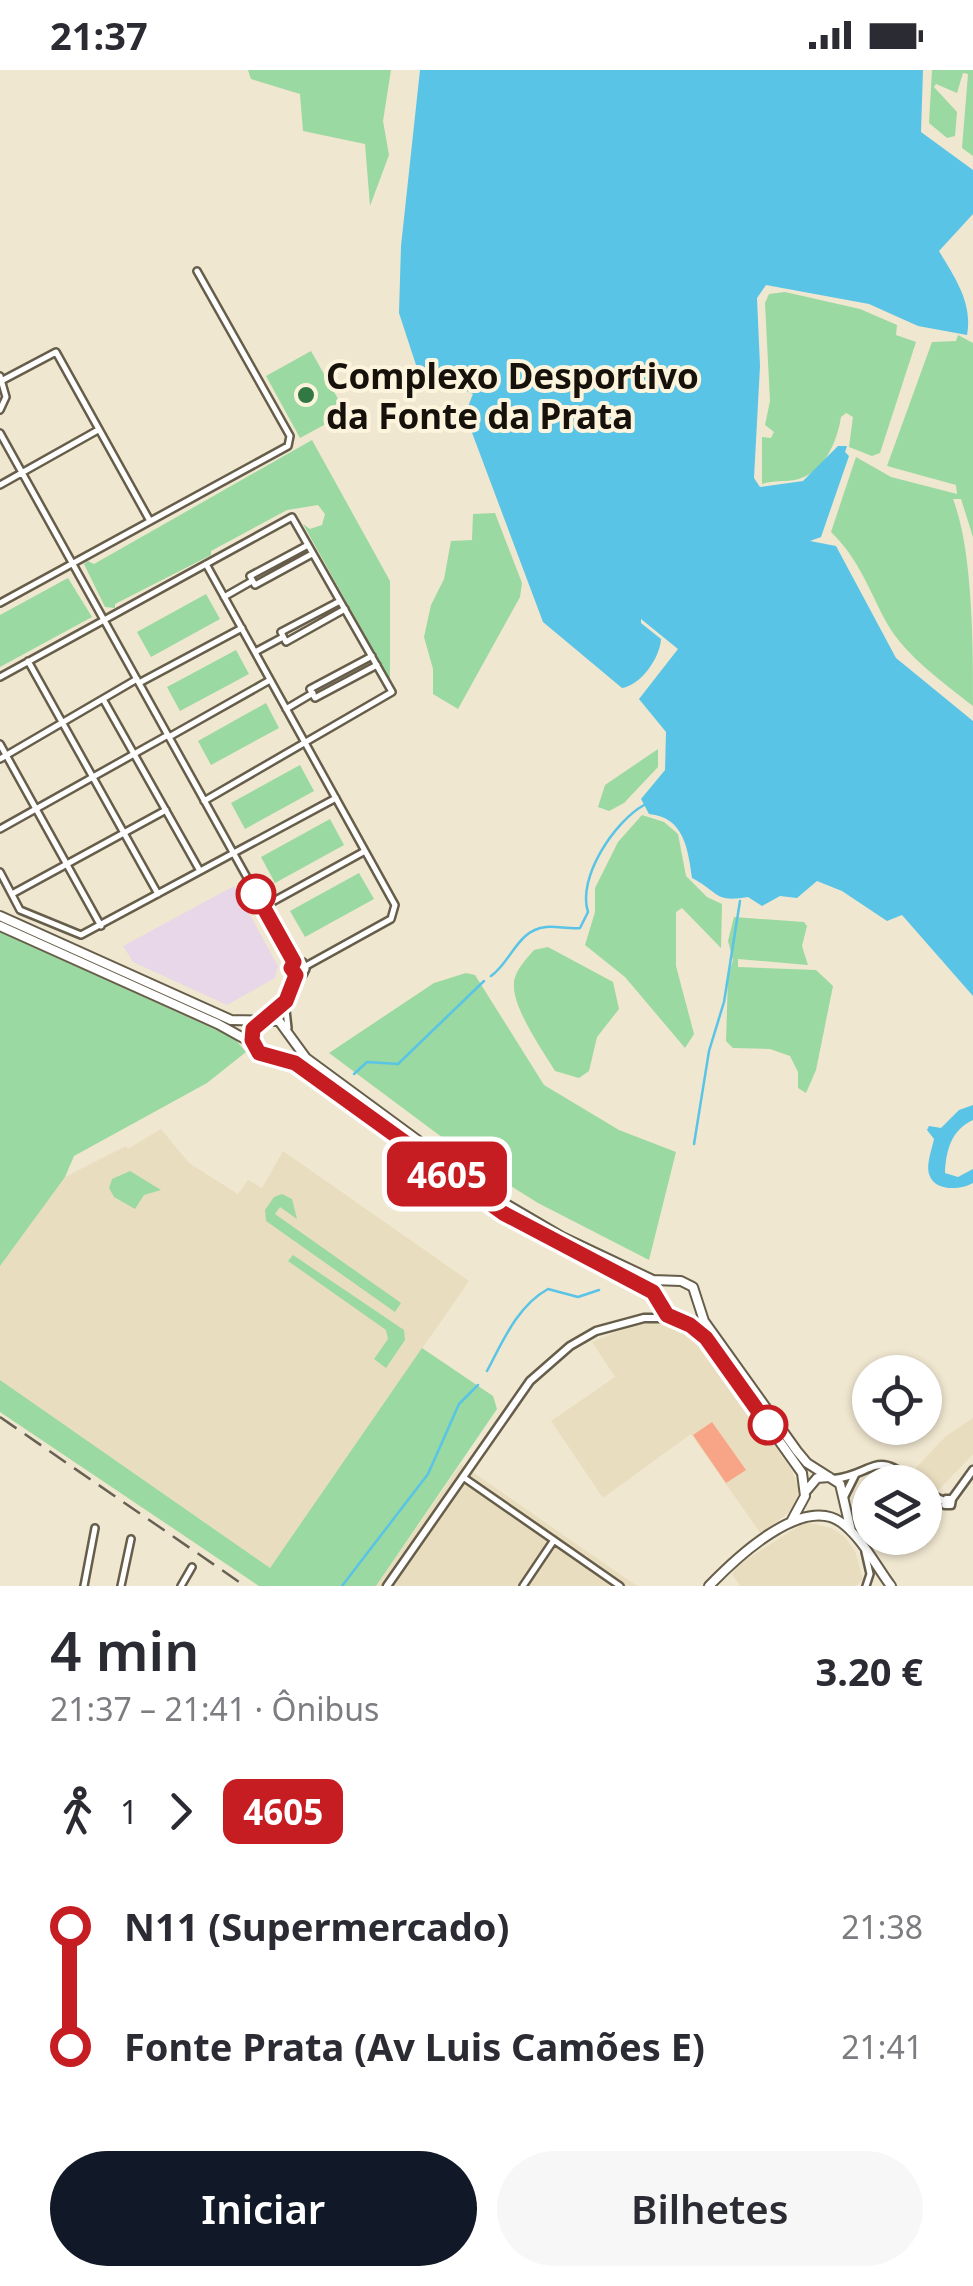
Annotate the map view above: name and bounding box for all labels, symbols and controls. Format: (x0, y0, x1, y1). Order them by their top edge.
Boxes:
text: 21:37 (50, 9, 148, 61)
place label: Complexo Desportivo da Fonte da Prata (326, 352, 699, 439)
marker: Complexo Desportivo da Fonte da Prata (295, 384, 317, 406)
unlabelled marker (237, 875, 275, 913)
line badge: 4605 (377, 1142, 517, 1206)
text: 4605 (407, 1151, 487, 1198)
map controls (852, 1355, 942, 1555)
button: locate (852, 1355, 942, 1445)
unlabelled marker (749, 1406, 787, 1444)
button: layers (852, 1465, 942, 1555)
text: 4 min (50, 1612, 199, 1687)
text: 3.20 € (815, 1645, 923, 1697)
text: 21:37 – 21:41 · Ônibus (50, 1687, 379, 1730)
icon: walk (50, 1784, 105, 1839)
icon: forward (153, 1784, 208, 1839)
text: 4605 (243, 1788, 323, 1835)
text: 1 (120, 1790, 138, 1833)
text: N11 (Supermercado) (124, 1900, 509, 1952)
text: 21:38 (841, 1905, 923, 1948)
text: Fonte Prata (Av Luis Camões E) (124, 2020, 705, 2072)
text: 21:41 (841, 2025, 923, 2068)
button: Iniciar (50, 2151, 477, 2266)
button: Bilhetes (497, 2151, 923, 2266)

